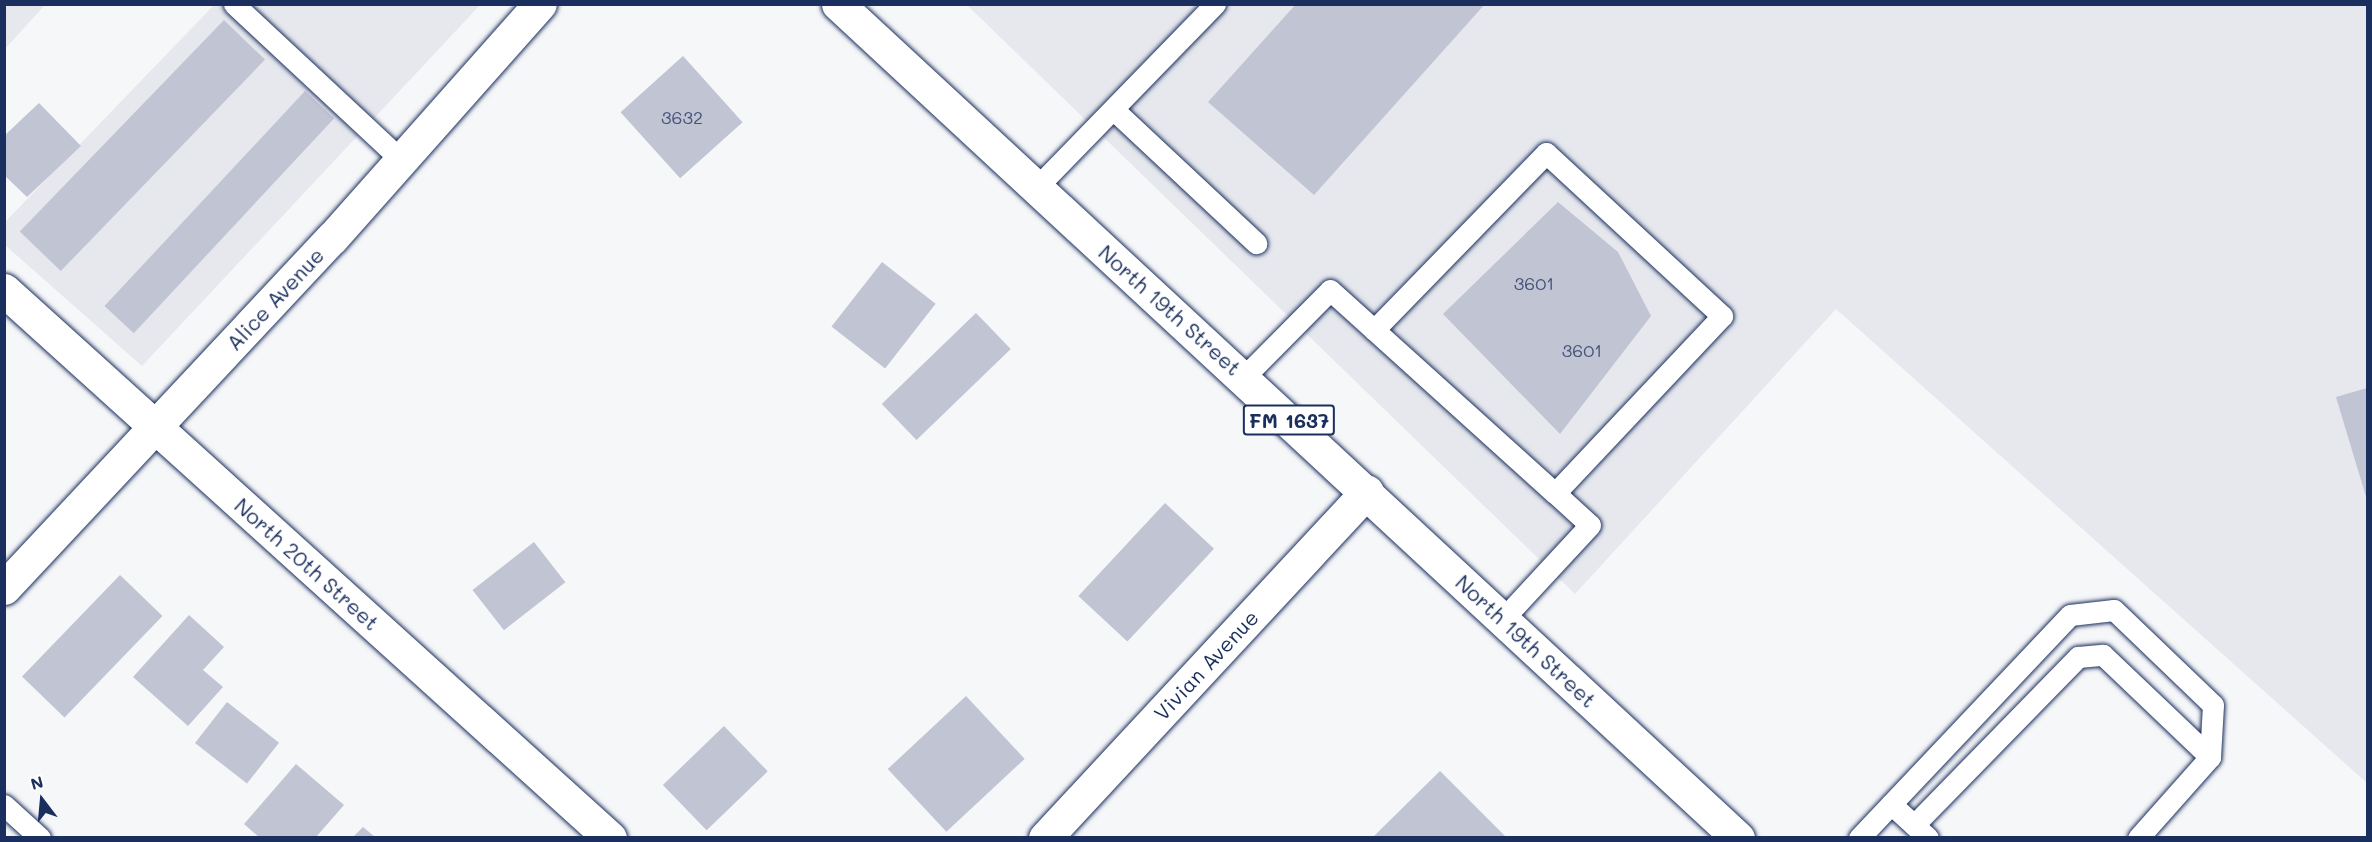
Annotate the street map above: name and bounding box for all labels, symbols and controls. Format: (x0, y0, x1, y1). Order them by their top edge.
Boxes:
house number: 3632 (661, 106, 703, 128)
street label: North 19th Street (1094, 239, 1246, 381)
street label: Alice Avenue (221, 243, 329, 355)
house number: 3601 (1514, 272, 1554, 294)
house number: 3601 (1562, 339, 1602, 361)
road number: FM 1637 (1242, 403, 1336, 437)
street label: North 20th Street (230, 493, 384, 635)
street label: North 19th Street (1451, 569, 1601, 713)
street label: Vivian Avenue (1149, 605, 1263, 725)
north arrow (12, 770, 72, 830)
text: N (28, 770, 46, 794)

